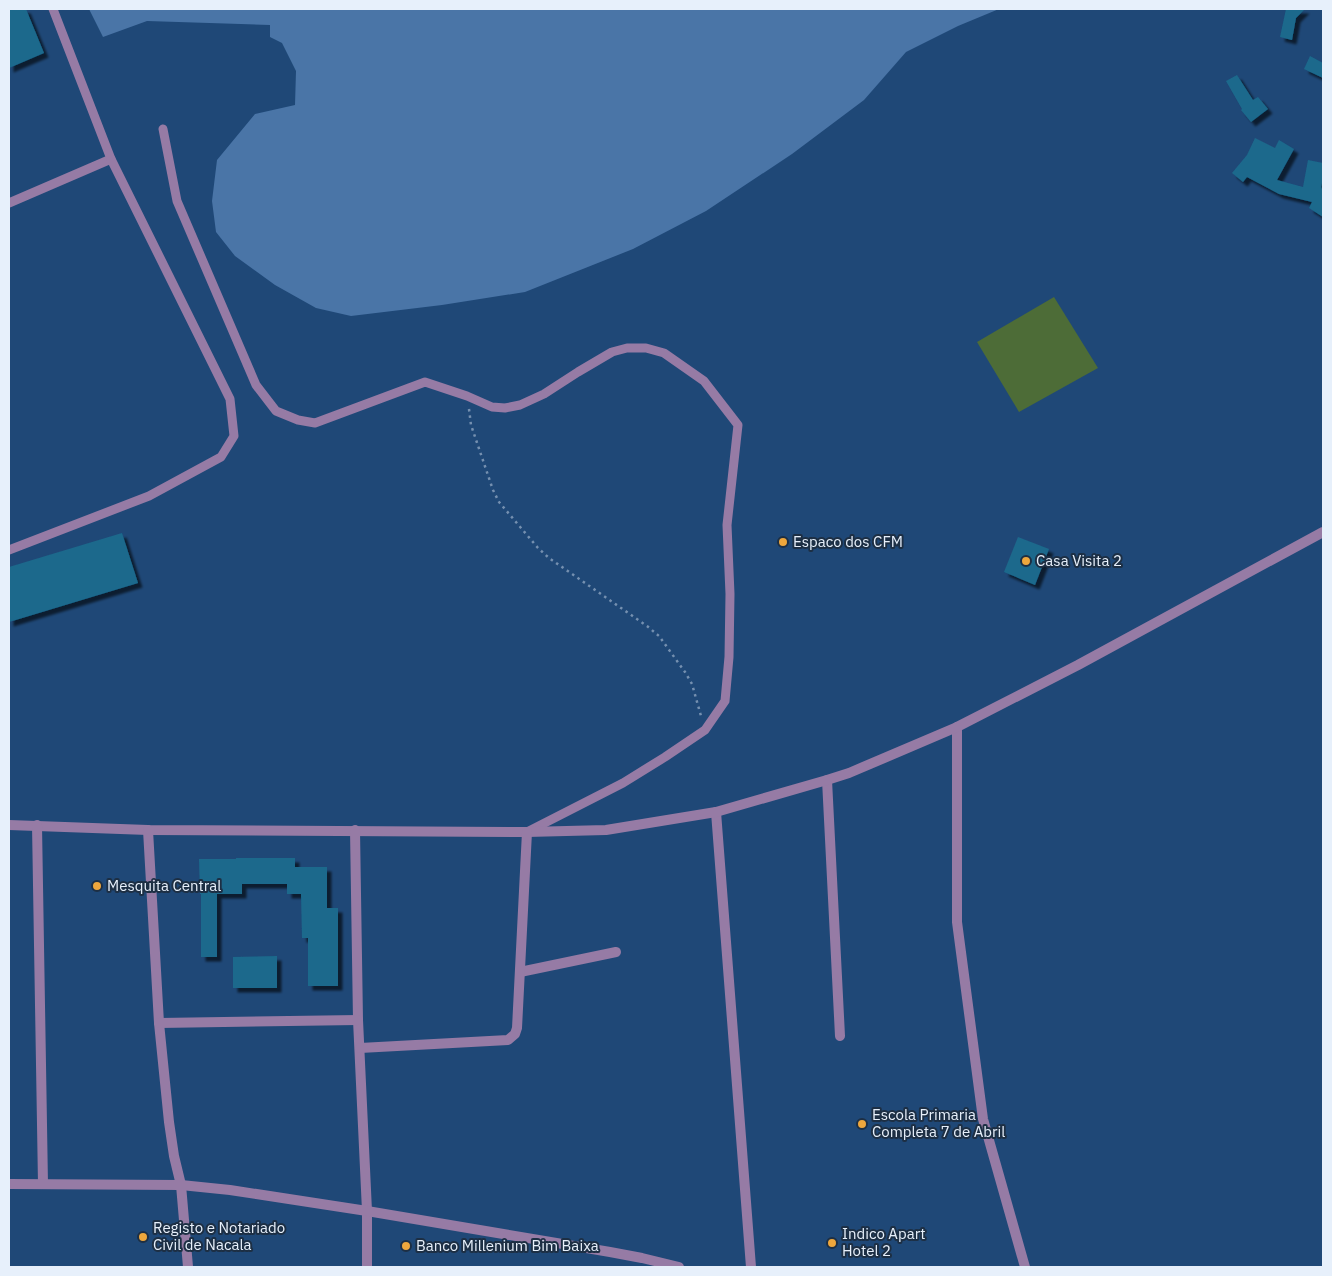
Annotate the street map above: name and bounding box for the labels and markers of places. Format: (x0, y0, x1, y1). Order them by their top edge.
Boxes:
place label: Espaco dos CFM (793, 532, 903, 551)
marker: Espaco dos CFM (777, 536, 789, 548)
place label: Casa Visita 2 (1036, 551, 1122, 570)
marker: Casa Visita 2 (1020, 555, 1032, 567)
place label: Mesquita Central (107, 876, 221, 895)
marker: Mesquita Central (91, 880, 103, 892)
place label: Escola Primaria Completa 7 de Abril (872, 1105, 1005, 1141)
marker: Escola Primaria Completa 7 de Abril (856, 1118, 868, 1130)
place label: Registo e Notariado Civil de Nacala (153, 1218, 285, 1254)
place label: Indico Apart Hotel 2 (842, 1224, 926, 1260)
marker: Registo e Notariado Civil de Nacala (137, 1231, 149, 1243)
place label: Banco Millenium Bim Baixa (416, 1236, 599, 1255)
marker: Indico Apart Hotel 2 (826, 1237, 838, 1249)
marker: Banco Millenium Bim Baixa (400, 1240, 412, 1252)

